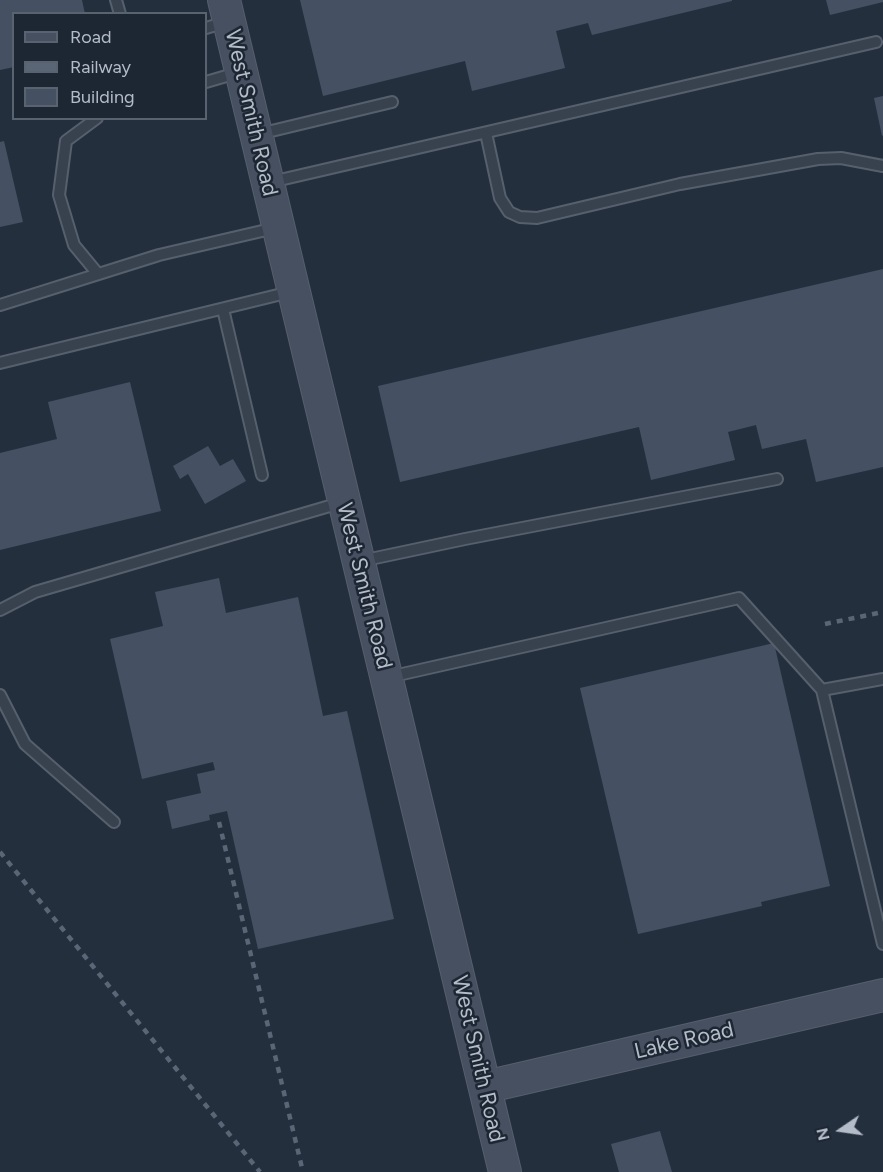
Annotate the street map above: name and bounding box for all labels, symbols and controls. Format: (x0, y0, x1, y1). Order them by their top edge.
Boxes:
legend (12, 12, 207, 120)
text: Road (70, 26, 111, 48)
street label: West Smith Road (219, 27, 283, 199)
text: Railway (70, 56, 131, 78)
text: Building (70, 86, 135, 108)
street label: West Smith Road (331, 500, 397, 672)
street label: West Smith Road (446, 973, 510, 1145)
street label: Lake Road (632, 1017, 736, 1065)
north arrow (811, 1100, 871, 1160)
text: N (812, 1126, 834, 1142)

